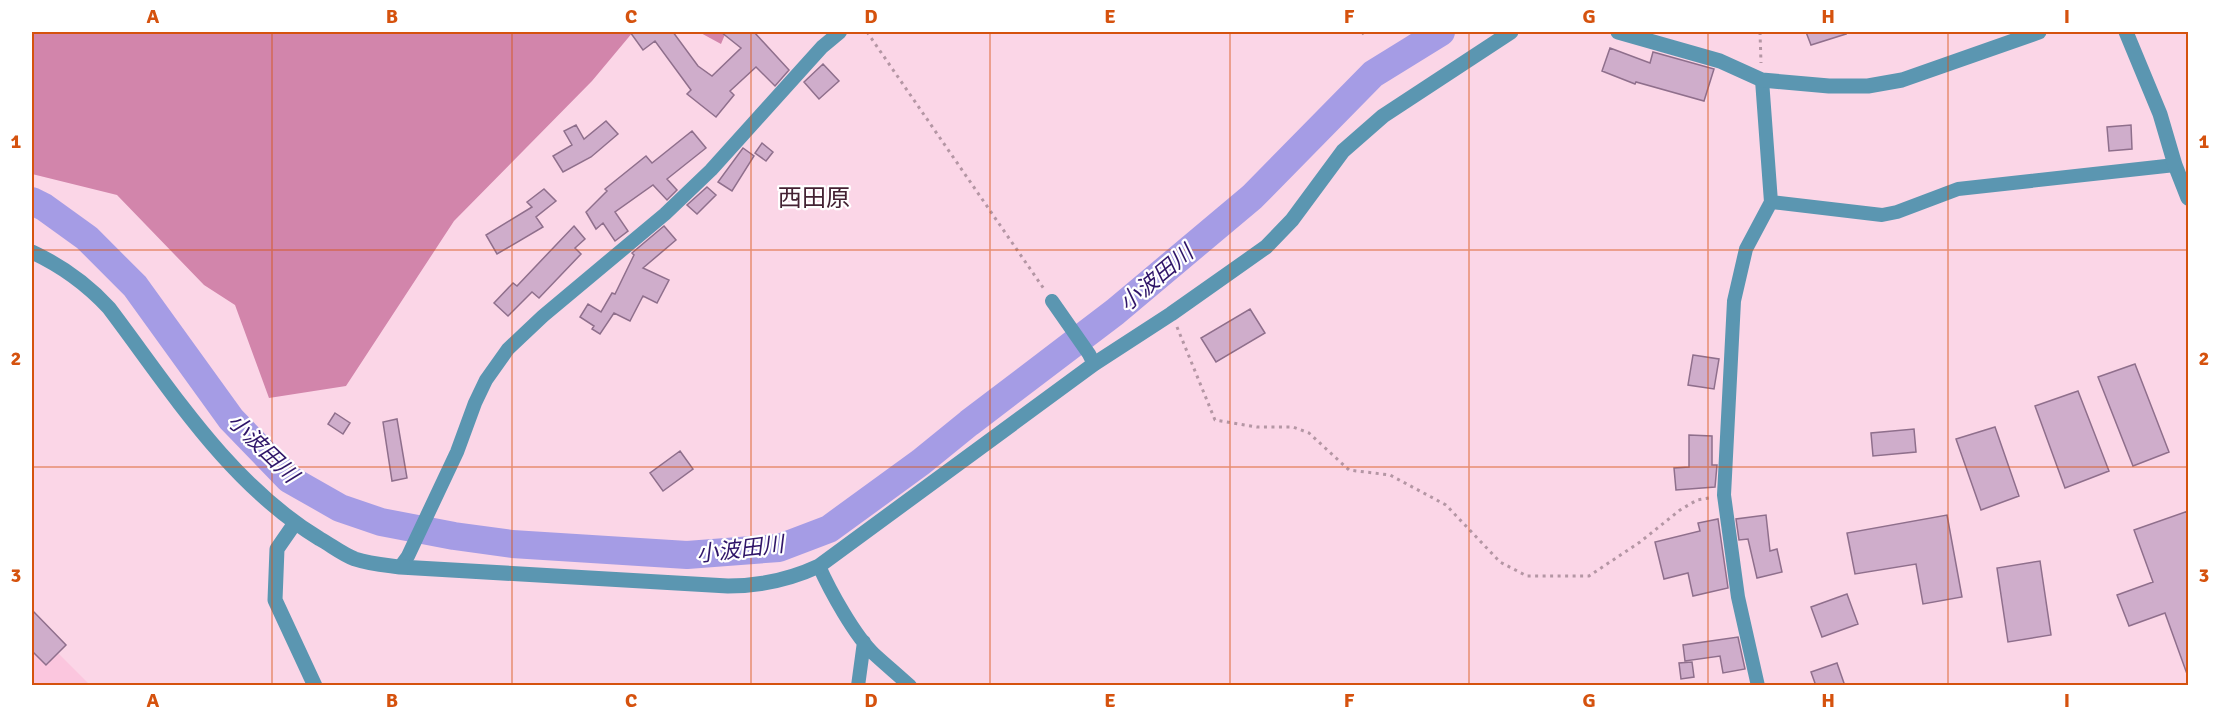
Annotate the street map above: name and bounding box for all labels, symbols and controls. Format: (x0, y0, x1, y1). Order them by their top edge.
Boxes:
text: A (147, 4, 160, 29)
text: B (386, 4, 398, 29)
text: C (625, 4, 637, 29)
text: D (864, 4, 878, 29)
text: E (1104, 4, 1116, 29)
text: F (1344, 4, 1355, 29)
text: G (1582, 4, 1596, 29)
text: H (1821, 4, 1835, 29)
text: I (2064, 4, 2070, 29)
text: 1 (11, 129, 22, 154)
text: 1 (2199, 129, 2210, 154)
district label: 西田原 (778, 183, 850, 213)
water label: 小波田川 (1114, 238, 1200, 317)
text: 2 (11, 346, 21, 371)
text: 2 (2199, 346, 2209, 371)
water label: 小波田川 (222, 408, 305, 490)
water label: 小波田川 (695, 530, 787, 568)
text: 3 (11, 563, 21, 588)
text: 3 (2199, 563, 2209, 588)
text: A (147, 688, 160, 713)
text: B (386, 688, 398, 713)
text: C (625, 688, 637, 713)
text: D (864, 688, 878, 713)
text: E (1104, 688, 1116, 713)
text: F (1344, 688, 1355, 713)
text: G (1582, 688, 1596, 713)
text: H (1821, 688, 1835, 713)
text: I (2064, 688, 2070, 713)

